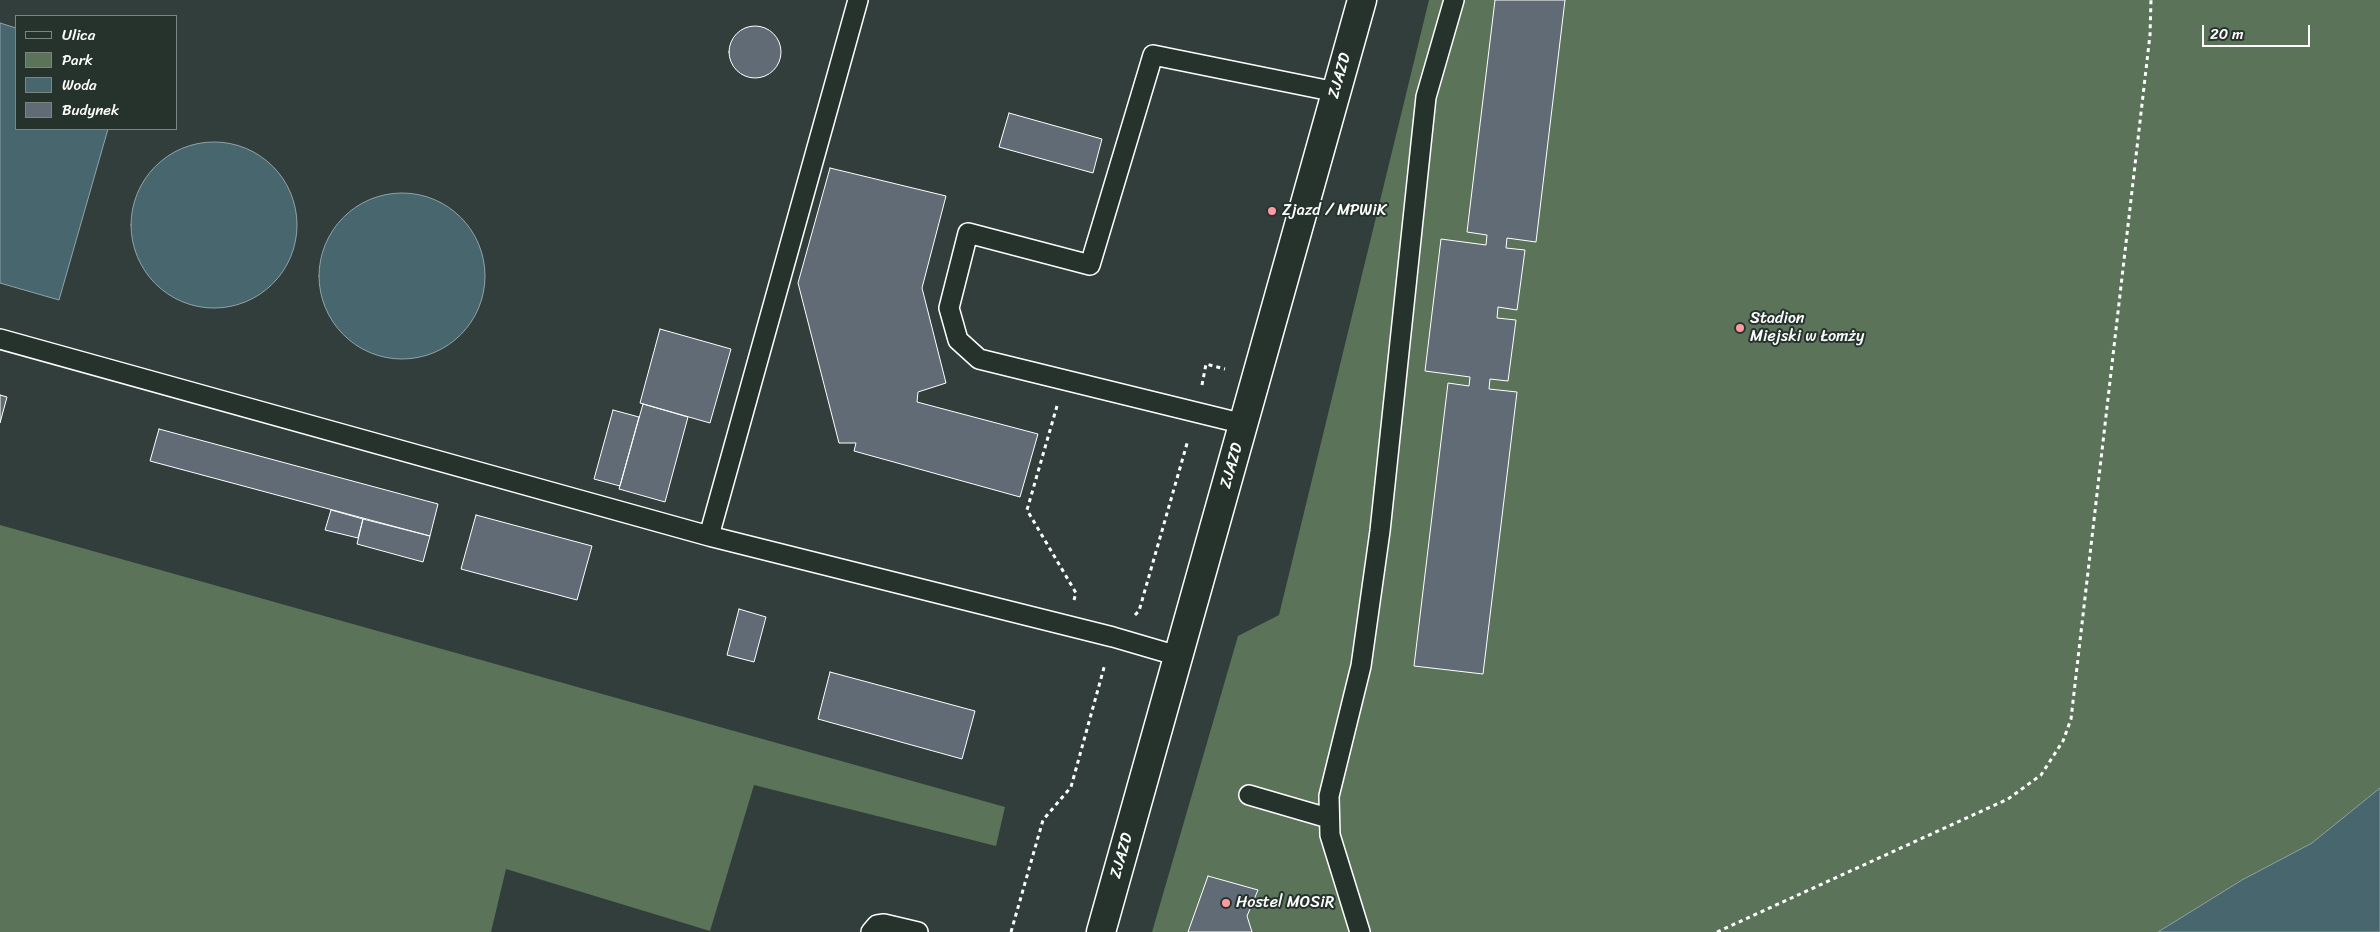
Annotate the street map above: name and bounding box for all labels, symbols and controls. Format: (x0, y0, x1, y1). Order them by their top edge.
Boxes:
legend (15, 15, 178, 130)
scale bar (2205, 15, 2312, 47)
text: 20 m (2210, 21, 2244, 47)
text: Ulica (62, 22, 95, 48)
text: Park (62, 47, 93, 73)
street label: ZJAZD (1324, 51, 1356, 101)
text: Woda (62, 72, 97, 98)
text: Budynek (62, 97, 119, 123)
place label: Zjazd / MPWiK (1282, 201, 1386, 221)
marker: Zjazd / MPWiK (1266, 205, 1278, 217)
place label: Stadion Miejski w Łomży (1750, 309, 1864, 347)
marker: Stadion Miejski w Łomży (1734, 322, 1746, 334)
street label: ZJAZD (1216, 441, 1248, 491)
street label: ZJAZD (1106, 831, 1138, 881)
place label: Hostel MOSiR (1236, 893, 1334, 913)
marker: Hostel MOSiR (1220, 897, 1232, 909)

